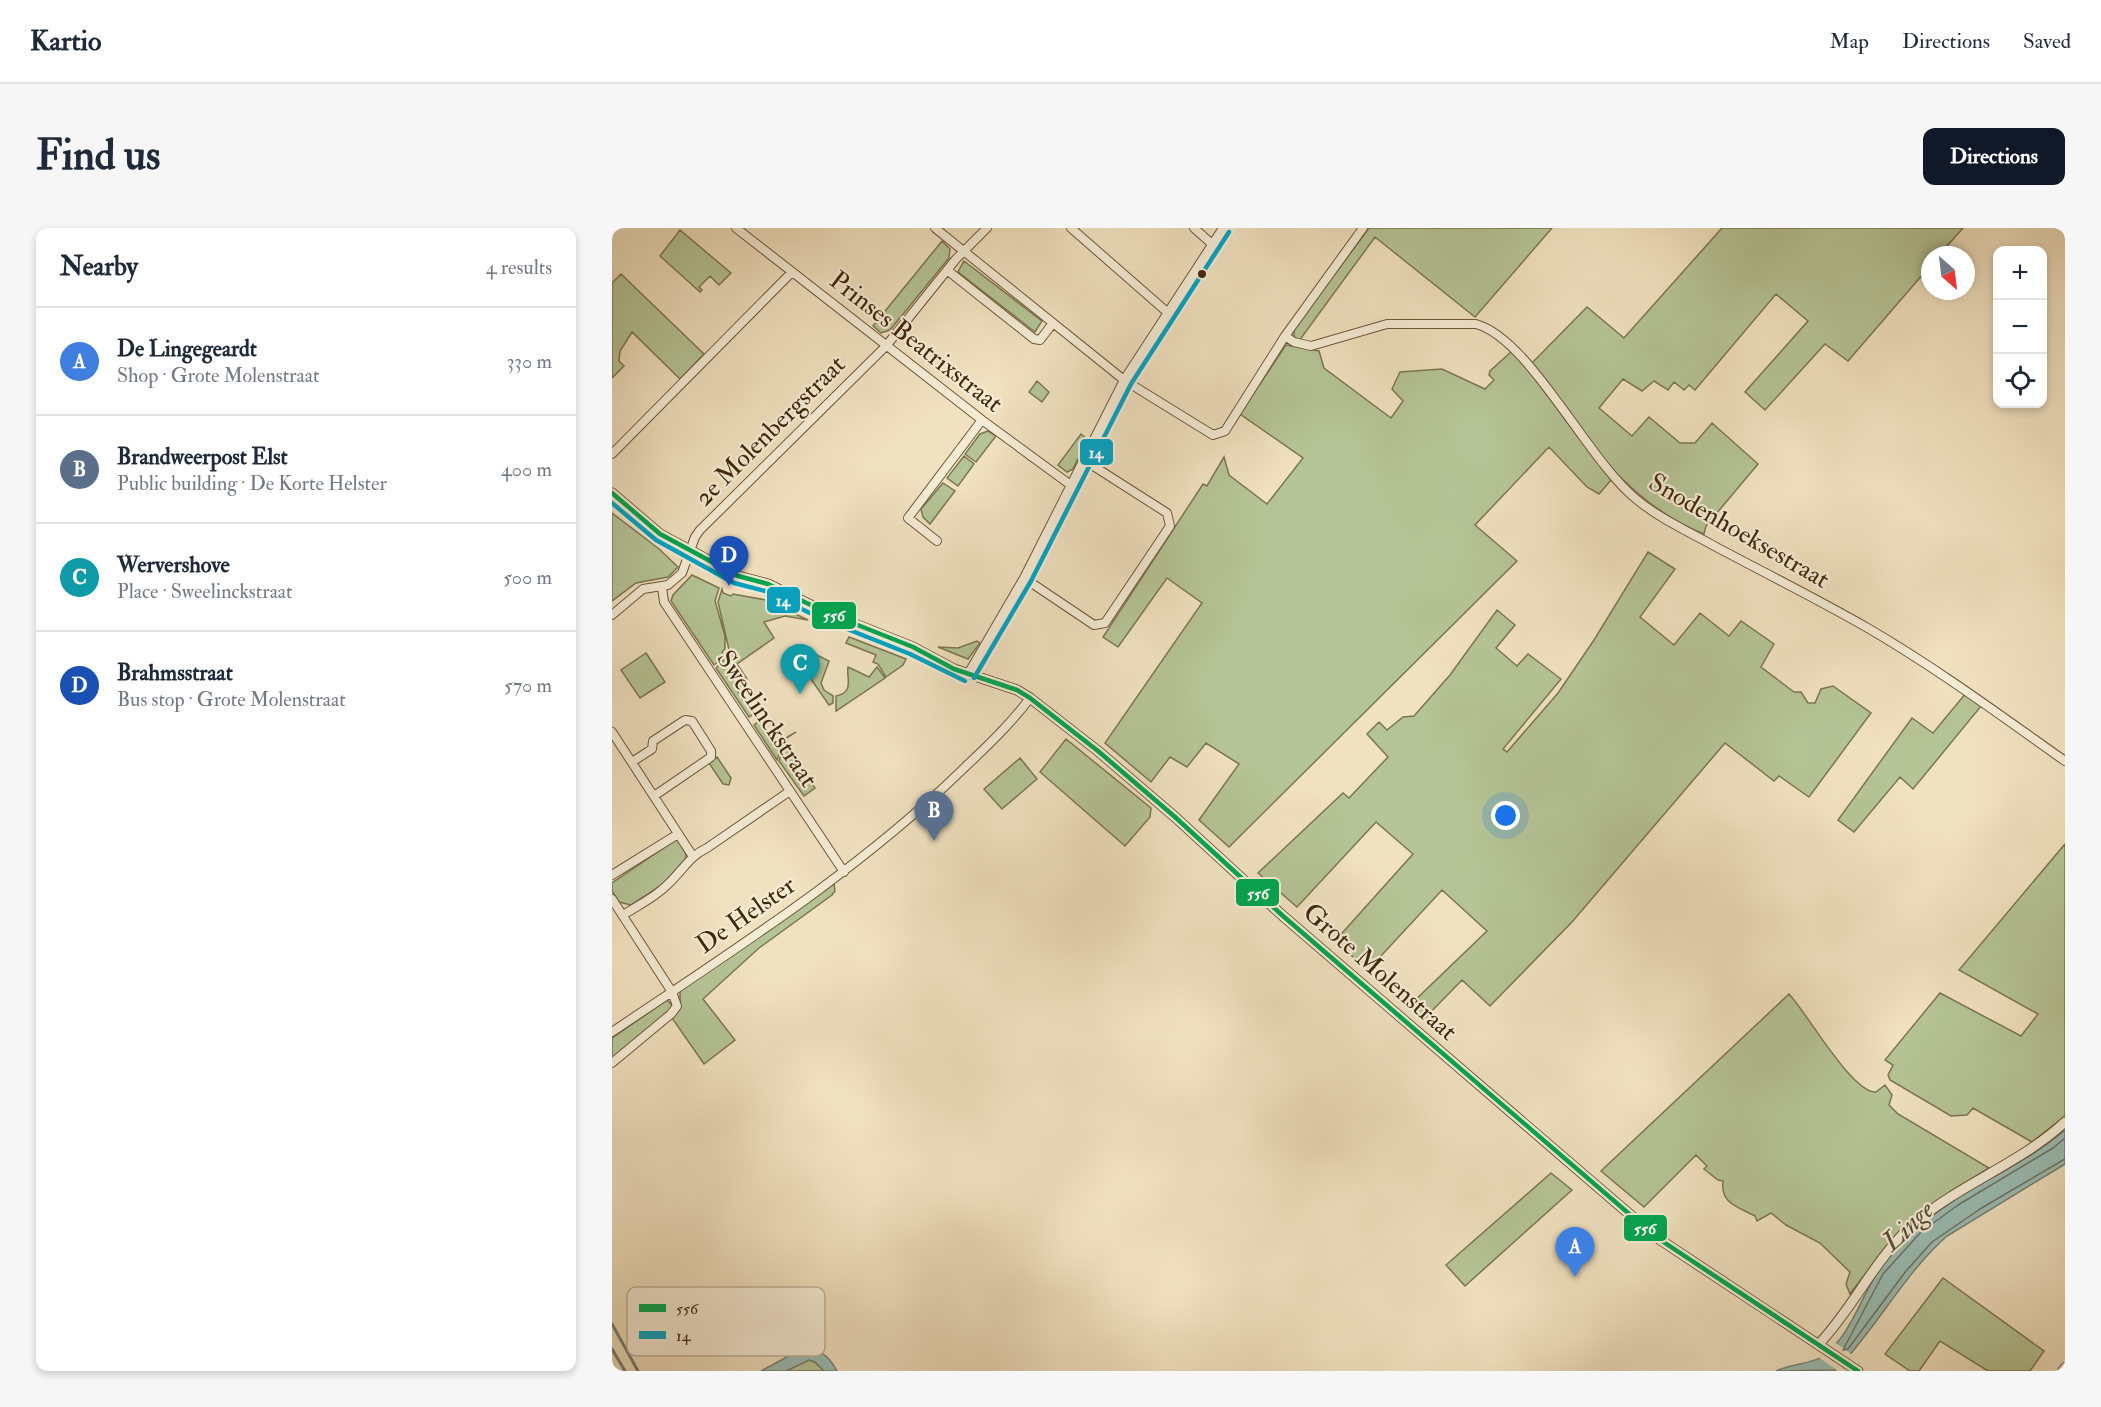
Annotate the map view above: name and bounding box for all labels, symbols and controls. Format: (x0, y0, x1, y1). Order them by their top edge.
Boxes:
text: Kartio (30, 24, 101, 59)
text: Map (1829, 28, 1869, 55)
text: Directions (1902, 28, 1990, 55)
text: Saved (2023, 28, 2071, 55)
button: Directions (1923, 128, 2065, 185)
text: Find us (36, 130, 160, 182)
north arrow (1921, 246, 1975, 300)
map controls (1993, 246, 2047, 408)
button: + (1993, 246, 2047, 300)
text: Nearby (60, 251, 138, 283)
text: 4 results (486, 255, 552, 280)
street label: Prinses Beatrixstraat (823, 264, 1009, 420)
unlabelled marker (1196, 268, 1208, 280)
button: − (1993, 300, 2047, 354)
text: De Lingegeardt (117, 335, 257, 363)
text: A (73, 349, 86, 374)
text: 330 m (507, 349, 552, 374)
street label: 2e Molenbergstraat (688, 349, 852, 513)
button: locate (1993, 354, 2047, 408)
text: Shop · Grote Molenstraat (117, 363, 320, 388)
line badge: 14 (1079, 438, 1114, 466)
text: Brandweerpost Elst (117, 443, 288, 471)
text: 14 (1089, 443, 1105, 463)
text: B (73, 457, 86, 482)
text: 400 m (501, 457, 552, 482)
street label: Snodenhoeksestraat (1643, 466, 1835, 596)
text: Public building · De Korte Helster (117, 471, 387, 496)
pin: D (710, 536, 748, 586)
text: Wervershove (117, 551, 230, 579)
text: C (72, 565, 87, 590)
text: 500 m (503, 565, 552, 590)
text: Place · Sweelinckstraat (117, 579, 293, 604)
line badge: 14 (766, 586, 801, 614)
text: 14 (776, 591, 792, 611)
line badge: 556 (811, 601, 857, 630)
text: 556 (823, 606, 847, 626)
street label: Sweelinckstraat (709, 644, 825, 794)
pin: C (780, 644, 819, 694)
text: Brahmsstraat (117, 659, 233, 687)
text: D (71, 673, 88, 698)
text: 570 m (504, 673, 552, 698)
text: Bus stop · Grote Molenstraat (117, 687, 346, 712)
pin: B (914, 792, 954, 841)
your location (1491, 801, 1520, 830)
street label: De Helster (690, 869, 802, 961)
line badge: 556 (1235, 878, 1280, 907)
text: 556 (1247, 884, 1271, 904)
street label: Grote Molenstraat (1297, 896, 1463, 1048)
water label: Linge (1875, 1193, 1941, 1259)
line badge: 556 (1623, 1214, 1668, 1242)
text: 556 (1634, 1219, 1658, 1239)
pin: A (1556, 1228, 1594, 1277)
legend (627, 1287, 825, 1356)
text: 556 (676, 1299, 699, 1319)
text: 14 (676, 1326, 692, 1346)

